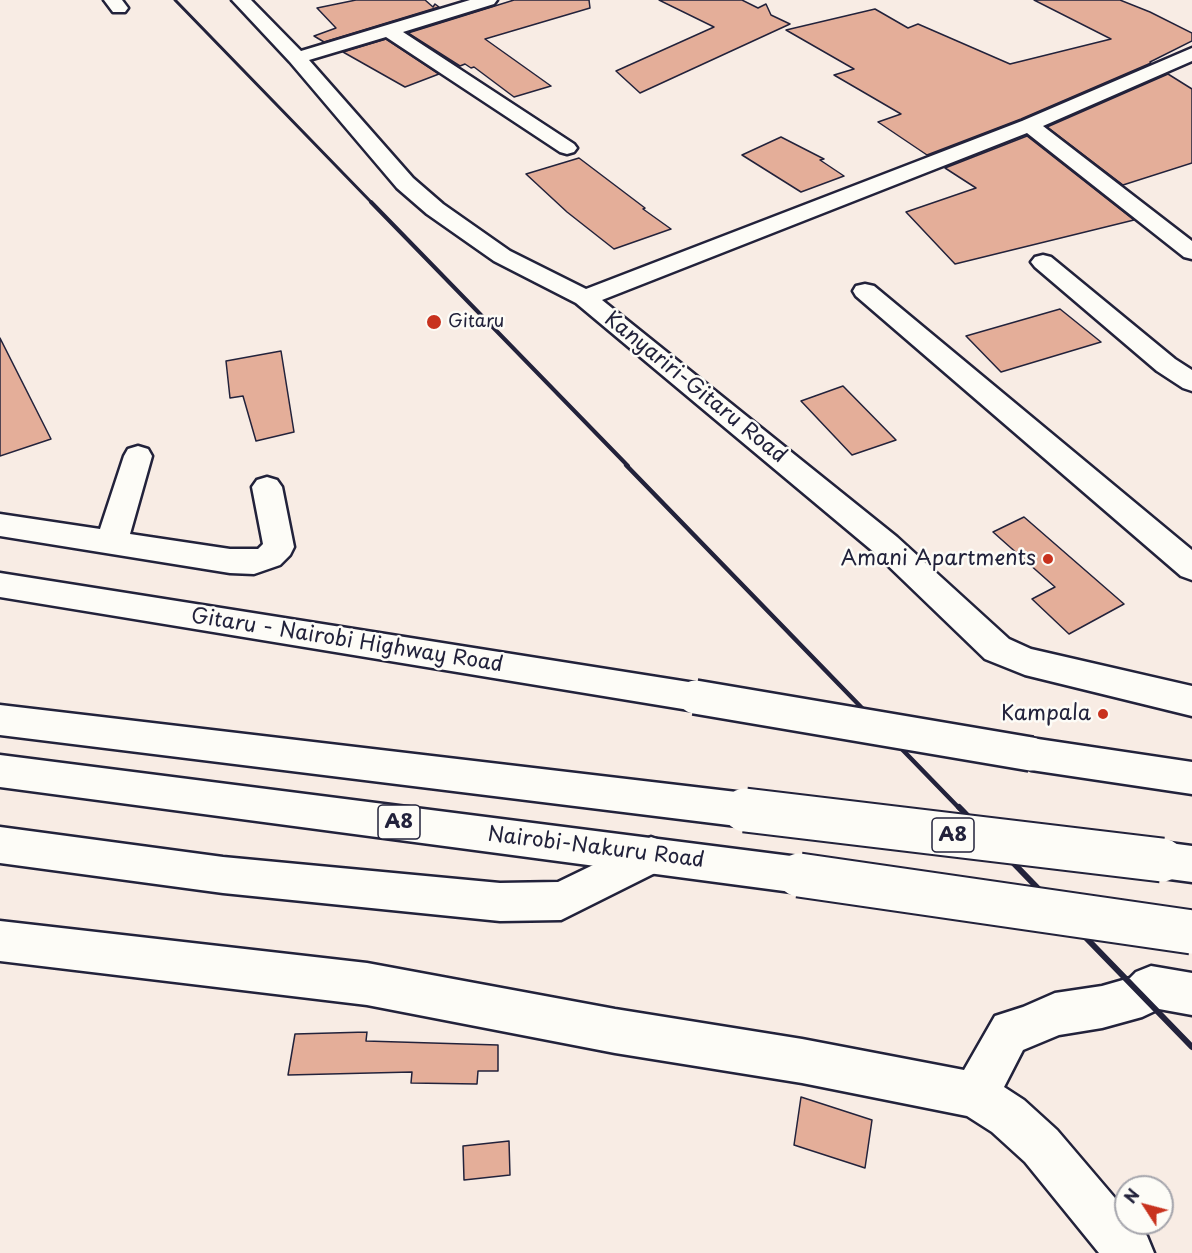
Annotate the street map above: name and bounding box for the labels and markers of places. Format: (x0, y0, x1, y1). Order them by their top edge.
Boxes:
place label: Gitaru (448, 311, 504, 333)
marker: Gitaru (425, 313, 443, 331)
place label: Amani Apartments (841, 546, 1036, 572)
marker: Amani Apartments (1041, 552, 1055, 566)
place label: Kampala (1001, 701, 1091, 727)
marker: Kampala (1096, 707, 1110, 721)

